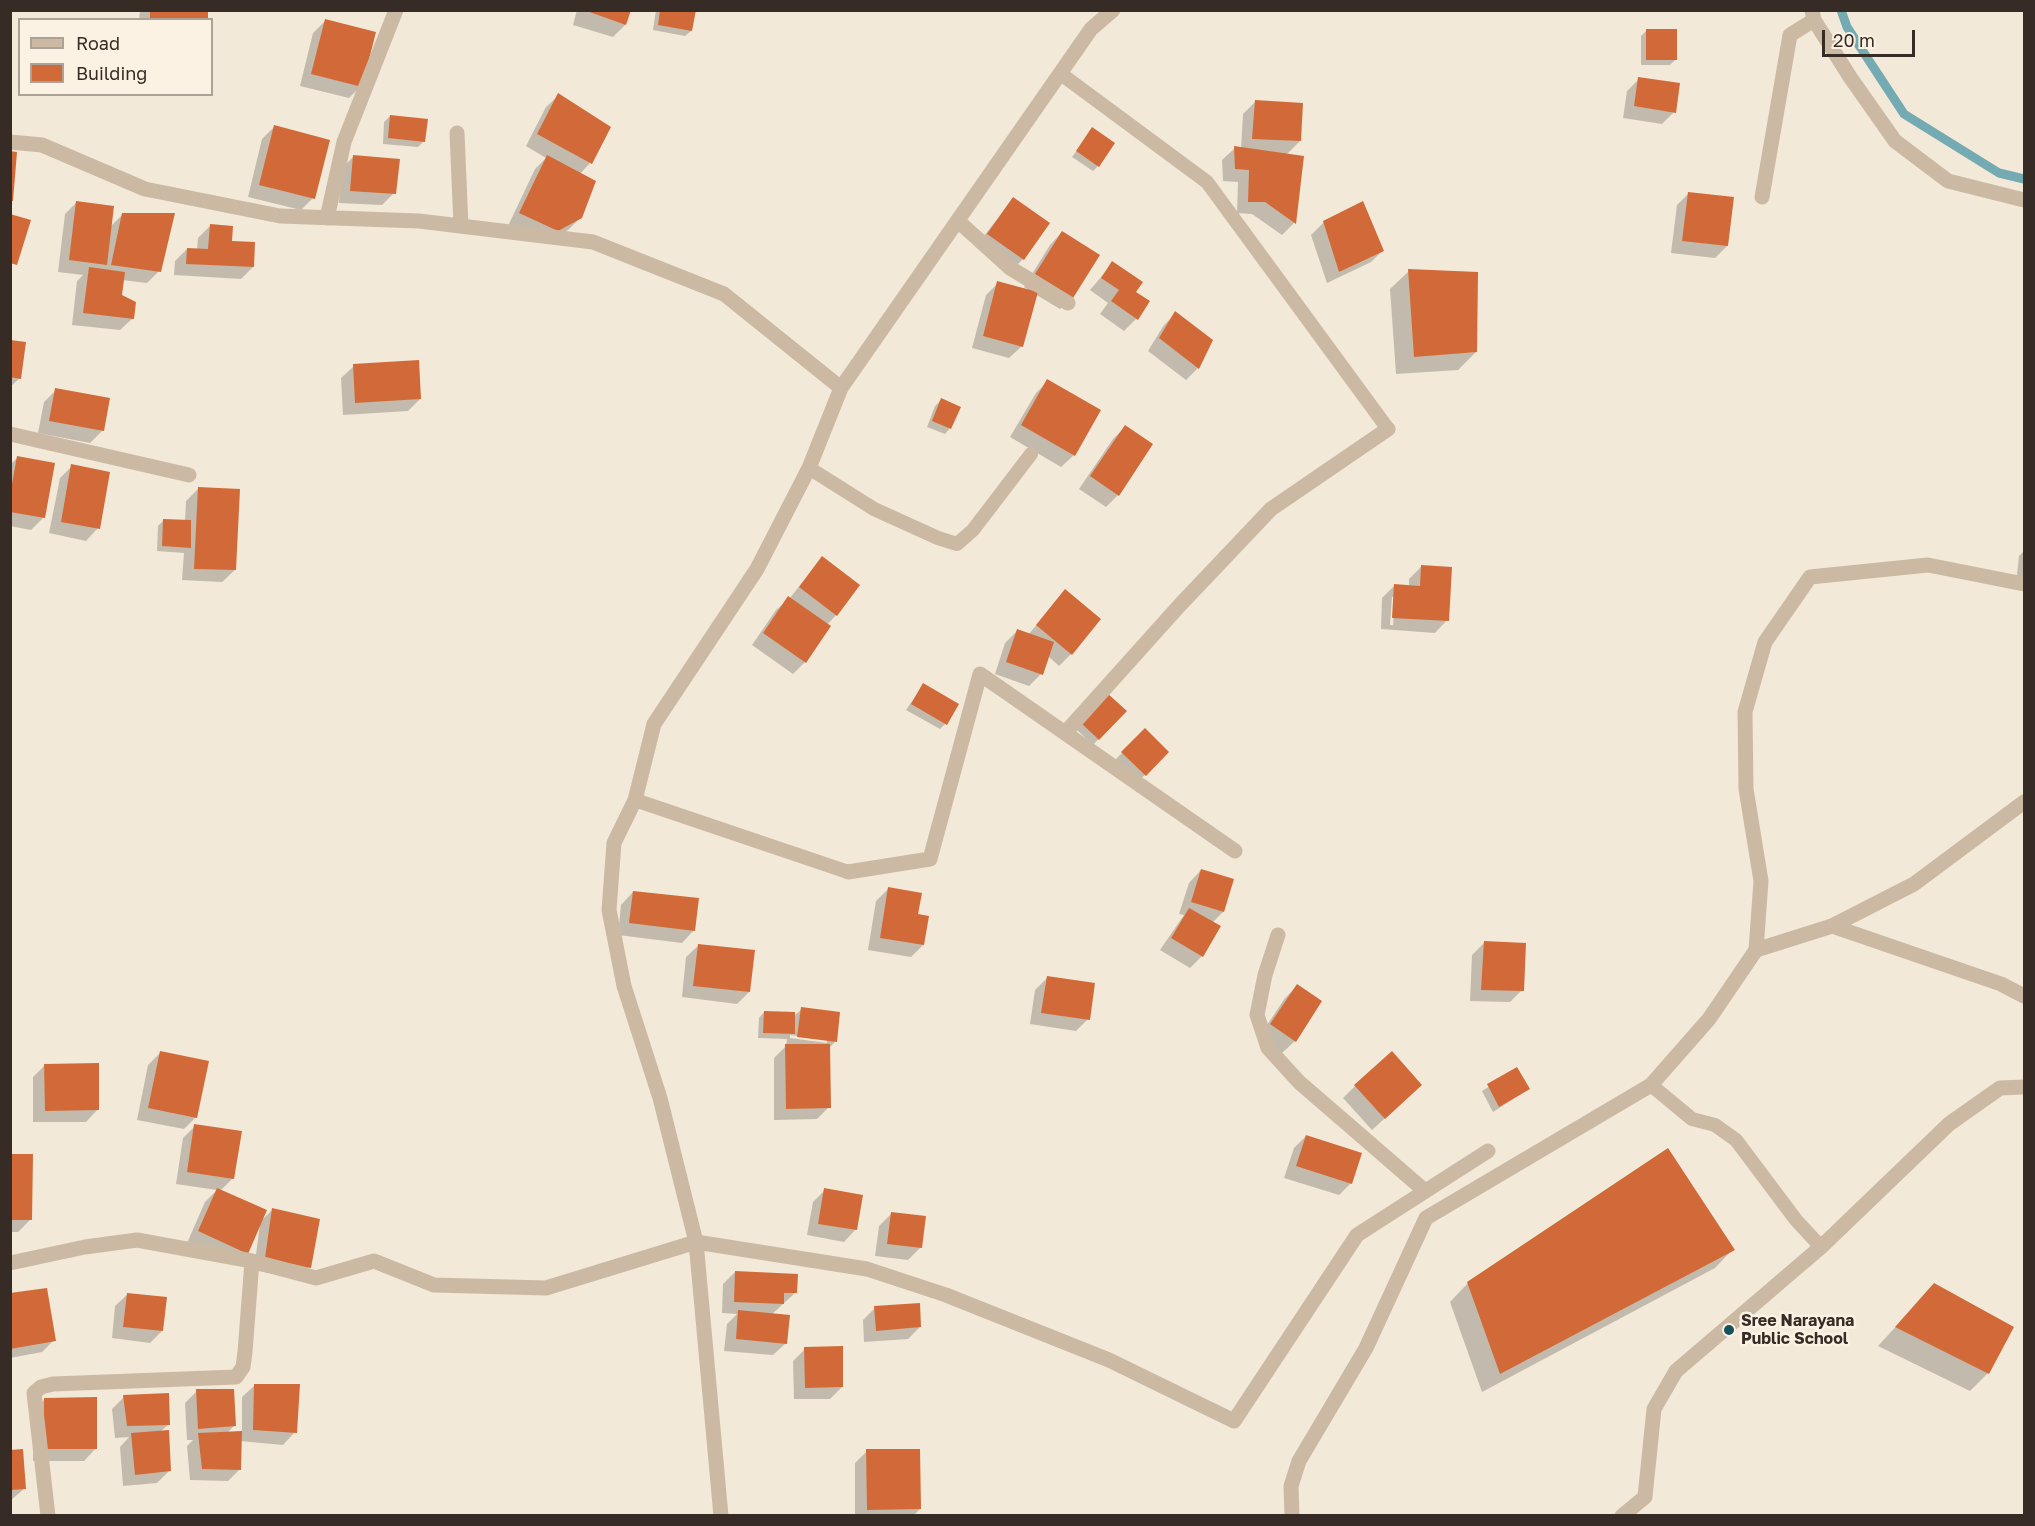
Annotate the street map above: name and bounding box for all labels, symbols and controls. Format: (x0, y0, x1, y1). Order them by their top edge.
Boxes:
legend (18, 18, 213, 96)
scale bar (1825, 18, 1918, 56)
text: 20 m (1833, 29, 1875, 51)
text: Road (76, 32, 120, 54)
text: Building (76, 62, 147, 84)
place label: Sree Narayana Public School (1741, 1311, 1854, 1349)
marker: Sree Narayana Public School (1722, 1323, 1736, 1337)

